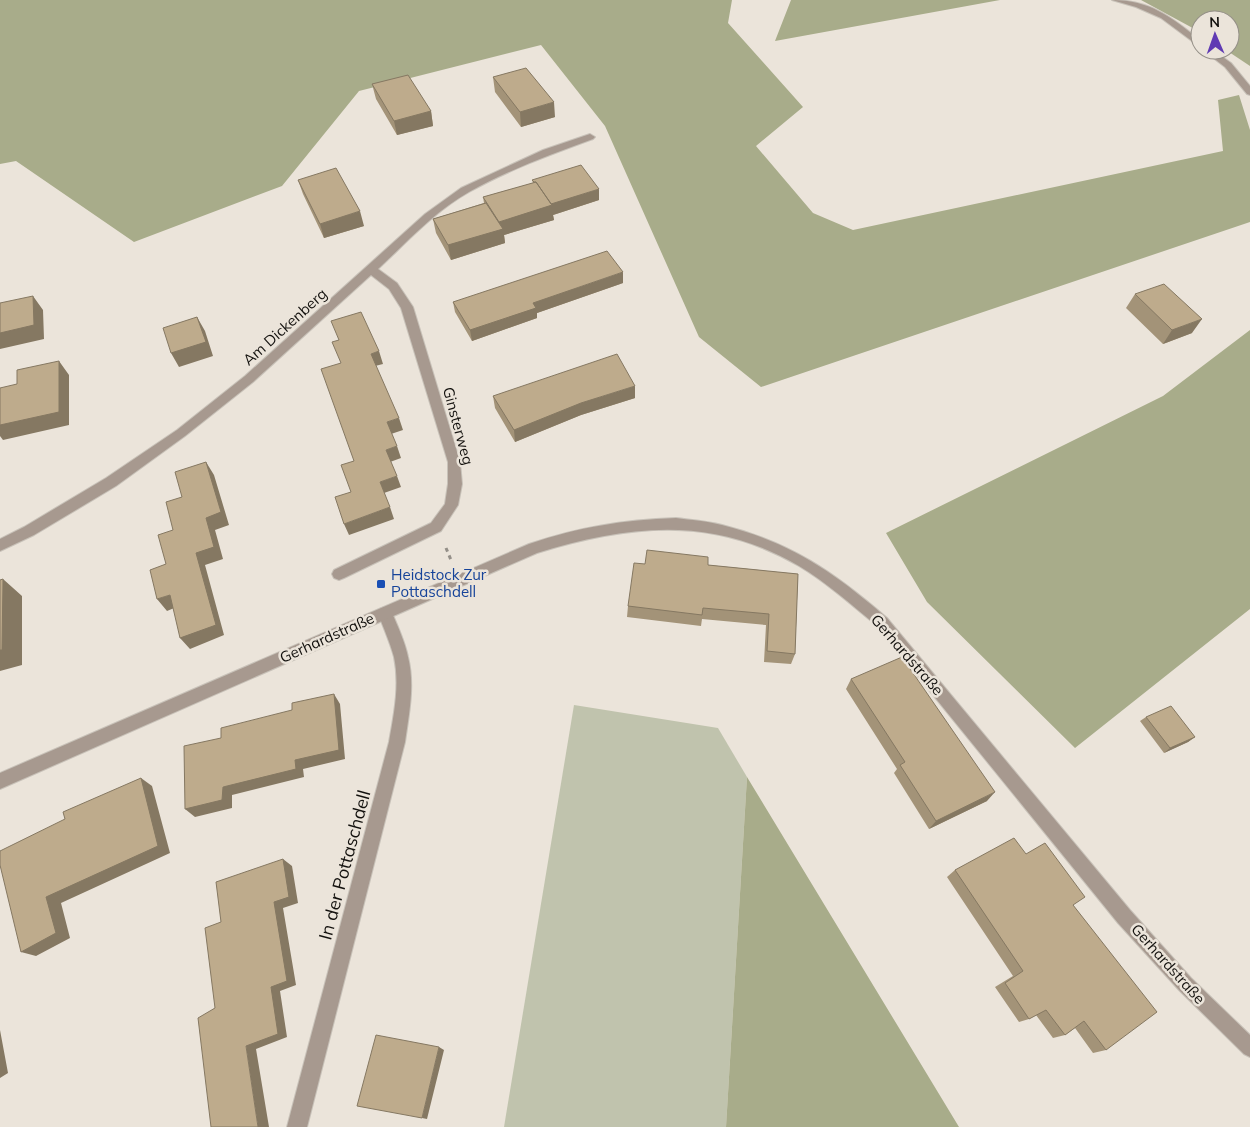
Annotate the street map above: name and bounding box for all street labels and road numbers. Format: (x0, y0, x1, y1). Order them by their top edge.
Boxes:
street label: Am Dickenberg (239, 284, 331, 369)
street label: Ginsterweg (439, 385, 478, 467)
street label: Gerhardstraße (277, 608, 377, 667)
street label: Gerhardstraße (867, 610, 948, 699)
street label: In der Pottaschdell (313, 788, 376, 942)
street label: Gerhardstraße (1127, 920, 1209, 1008)

